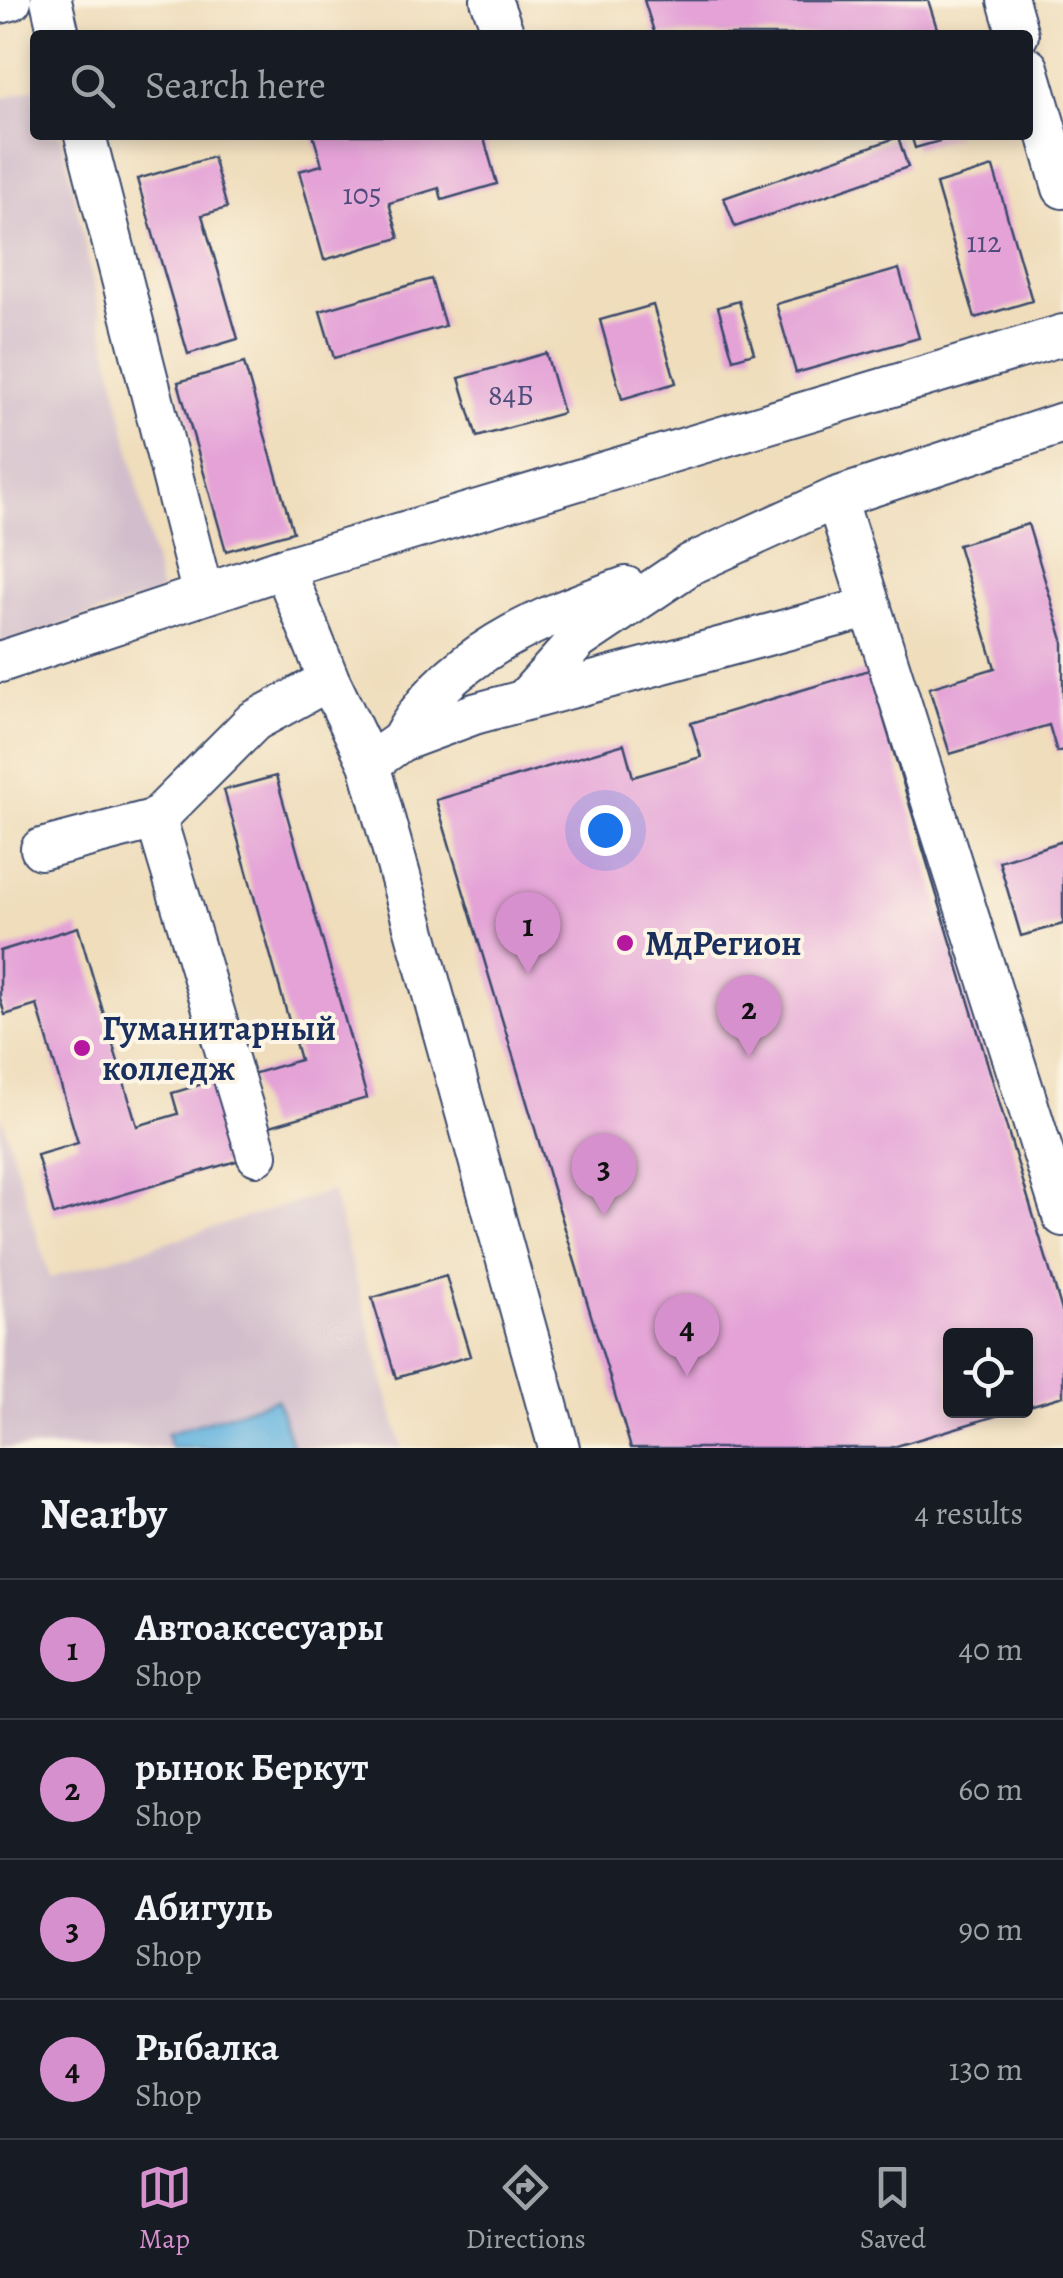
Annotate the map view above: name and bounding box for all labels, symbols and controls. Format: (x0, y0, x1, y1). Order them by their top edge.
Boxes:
search box (30, 30, 1033, 140)
icon: search (65, 58, 120, 113)
text: Search here (145, 59, 326, 111)
house number: 105 (342, 174, 382, 214)
house number: 112 (967, 222, 1001, 262)
house number: 84Б (488, 375, 534, 415)
your location (580, 805, 631, 856)
pin: 1 (496, 892, 560, 974)
place label: МдРегион (645, 919, 802, 967)
marker: МдРегион (614, 932, 636, 954)
pin: 2 (716, 974, 782, 1057)
place label: Гуманитарный колледж (102, 1004, 336, 1092)
marker: Гуманитарный колледж (71, 1037, 93, 1059)
pin: 3 (572, 1134, 636, 1216)
pin: 4 (654, 1294, 720, 1376)
map controls (943, 1328, 1033, 1418)
button: locate (943, 1328, 1033, 1418)
text: Nearby (40, 1485, 167, 1542)
text: 4 results (914, 1491, 1023, 1535)
text: Автоаксесуары (135, 1601, 384, 1653)
text: 1 (67, 1627, 78, 1671)
text: 40 m (958, 1627, 1023, 1671)
text: Shop (135, 1653, 202, 1697)
text: рынок Беркут (135, 1741, 369, 1793)
text: 2 (65, 1767, 80, 1811)
text: 60 m (958, 1767, 1023, 1811)
text: Shop (135, 1793, 202, 1837)
text: Абигуль (135, 1881, 272, 1933)
text: 3 (66, 1907, 79, 1951)
text: 90 m (958, 1907, 1023, 1951)
text: Shop (135, 1933, 202, 1977)
text: Рыбалка (135, 2021, 279, 2073)
text: 4 (65, 2047, 80, 2091)
text: 130 m (949, 2047, 1023, 2091)
text: Shop (135, 2073, 202, 2117)
tab: Map (137, 2160, 192, 2258)
tab: Directions (466, 2160, 586, 2258)
tab: Saved (860, 2160, 926, 2258)

